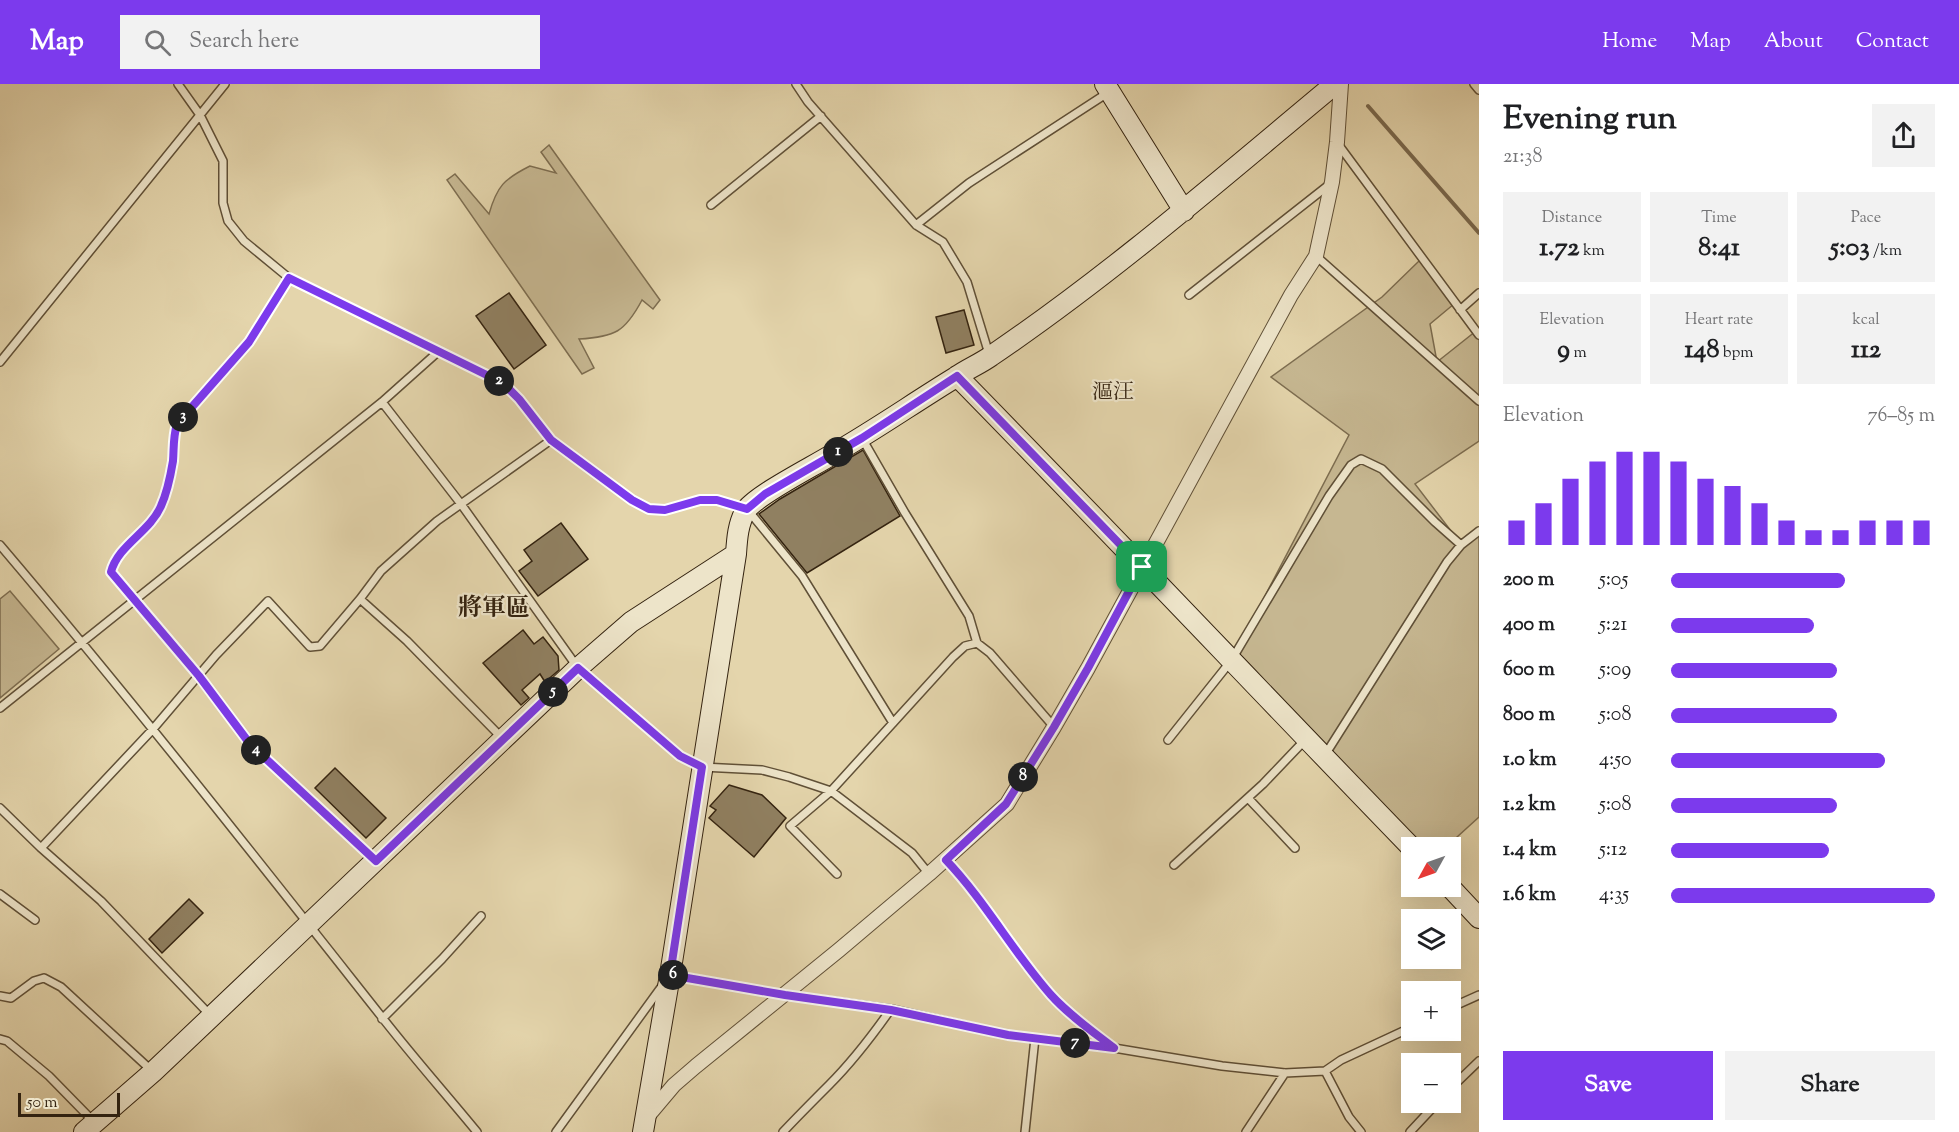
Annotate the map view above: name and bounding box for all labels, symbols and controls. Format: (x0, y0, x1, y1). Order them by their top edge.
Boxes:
search box (120, 15, 540, 69)
text: Map (30, 22, 84, 62)
icon: search (141, 26, 174, 59)
text: Search here (189, 26, 299, 58)
text: Home (1602, 27, 1657, 57)
text: Map (1690, 27, 1731, 57)
text: About (1764, 27, 1823, 57)
text: Contact (1856, 27, 1929, 57)
text: Evening run (1503, 96, 1677, 144)
button: share (1872, 104, 1935, 167)
text: 21:38 (1503, 143, 1542, 172)
text: Distance (1542, 207, 1602, 230)
text: Time (1701, 207, 1737, 230)
text: Pace (1851, 207, 1881, 230)
text: 1.72 (1539, 230, 1579, 267)
text: 8:41 (1698, 230, 1740, 267)
text: 5:03 (1830, 230, 1870, 267)
text: km (1579, 240, 1605, 263)
text: /km (1870, 240, 1902, 263)
text: Elevation (1540, 309, 1604, 332)
text: Heart rate (1685, 309, 1753, 332)
text: kcal (1852, 309, 1880, 332)
text: 9 (1557, 332, 1570, 369)
text: 148 (1684, 332, 1719, 369)
text: 112 (1851, 332, 1881, 369)
text: m (1570, 342, 1587, 365)
text: bpm (1719, 342, 1754, 365)
pin: 2 (484, 366, 514, 396)
text: 2 (495, 369, 503, 392)
district label: 漚汪 (1092, 378, 1134, 408)
pin: 3 (168, 402, 198, 432)
text: Elevation (1503, 402, 1584, 431)
text: 76–85 m (1867, 402, 1935, 431)
text: 3 (180, 405, 186, 428)
pin: 1 (823, 437, 853, 467)
text: 1 (835, 440, 841, 463)
pin (1116, 541, 1167, 592)
icon: arrive (1125, 550, 1158, 583)
text: 200 m (1503, 566, 1554, 595)
text: 5:05 (1599, 566, 1628, 595)
district label: 將軍區 (458, 592, 530, 626)
text: 400 m (1503, 611, 1555, 640)
text: 5:21 (1599, 611, 1627, 640)
text: 600 m (1503, 656, 1555, 685)
text: 5:09 (1599, 656, 1631, 685)
pin: 5 (538, 677, 568, 707)
text: 5 (550, 680, 556, 703)
text: 800 m (1503, 701, 1555, 730)
text: 5:08 (1599, 701, 1631, 730)
pin: 4 (241, 735, 271, 765)
text: 4 (252, 738, 260, 761)
text: 1.0 km (1503, 746, 1557, 775)
text: 4:50 (1599, 746, 1632, 775)
pin: 8 (1008, 762, 1038, 792)
text: 8 (1019, 765, 1027, 788)
text: 1.2 km (1503, 791, 1556, 820)
text: 5:08 (1599, 791, 1631, 820)
text: 1.4 km (1503, 836, 1557, 865)
text: 5:12 (1599, 836, 1627, 865)
north arrow (1401, 837, 1461, 897)
map controls (1401, 837, 1461, 1113)
text: 1.6 km (1503, 881, 1556, 910)
text: 4:35 (1599, 881, 1629, 910)
button: layers (1401, 909, 1461, 969)
pin: 6 (658, 960, 688, 990)
text: 6 (669, 963, 677, 986)
button: + (1401, 981, 1461, 1041)
pin: 7 (1060, 1028, 1090, 1058)
text: 7 (1071, 1031, 1079, 1054)
button: Save (1503, 1051, 1713, 1120)
button: Share (1725, 1051, 1935, 1120)
button: − (1401, 1053, 1461, 1113)
scale bar (18, 1090, 120, 1118)
text: 50 m (27, 1092, 58, 1115)

